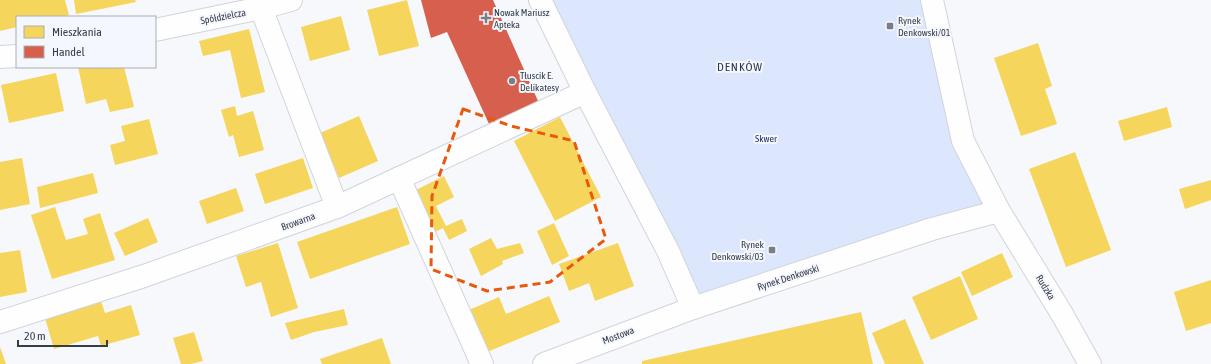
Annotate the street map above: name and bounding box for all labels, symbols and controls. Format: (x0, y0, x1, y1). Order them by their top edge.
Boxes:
street label: Spółdzielcza (200, 7, 247, 26)
place label: Nowak Mariusz Apteka (494, 7, 550, 30)
marker: Nowak Mariusz Apteka (481, 13, 491, 23)
place label: Rynek Denkowski/01 (898, 15, 951, 38)
legend (16, 16, 156, 68)
marker: Rynek Denkowski/01 (885, 21, 895, 31)
text: Mieszkania (52, 25, 102, 39)
text: Handel (52, 45, 86, 59)
district label: DENKÓW (717, 60, 763, 74)
place label: Tłuscik E. Delikatesy (520, 70, 559, 93)
marker: Tłuscik E. Delikatesy (507, 76, 517, 86)
park label: Skwer (755, 133, 778, 144)
street label: Browarna (280, 210, 317, 233)
place label: Rynek Denkowski/03 (712, 239, 765, 262)
marker: Rynek Denkowski/03 (767, 245, 777, 255)
street label: Rynek Denkowski (756, 262, 820, 293)
street label: Rudzka (1034, 273, 1058, 302)
scale bar (18, 322, 107, 348)
street label: Mostowa (601, 324, 636, 346)
text: 20 m (24, 329, 46, 343)

